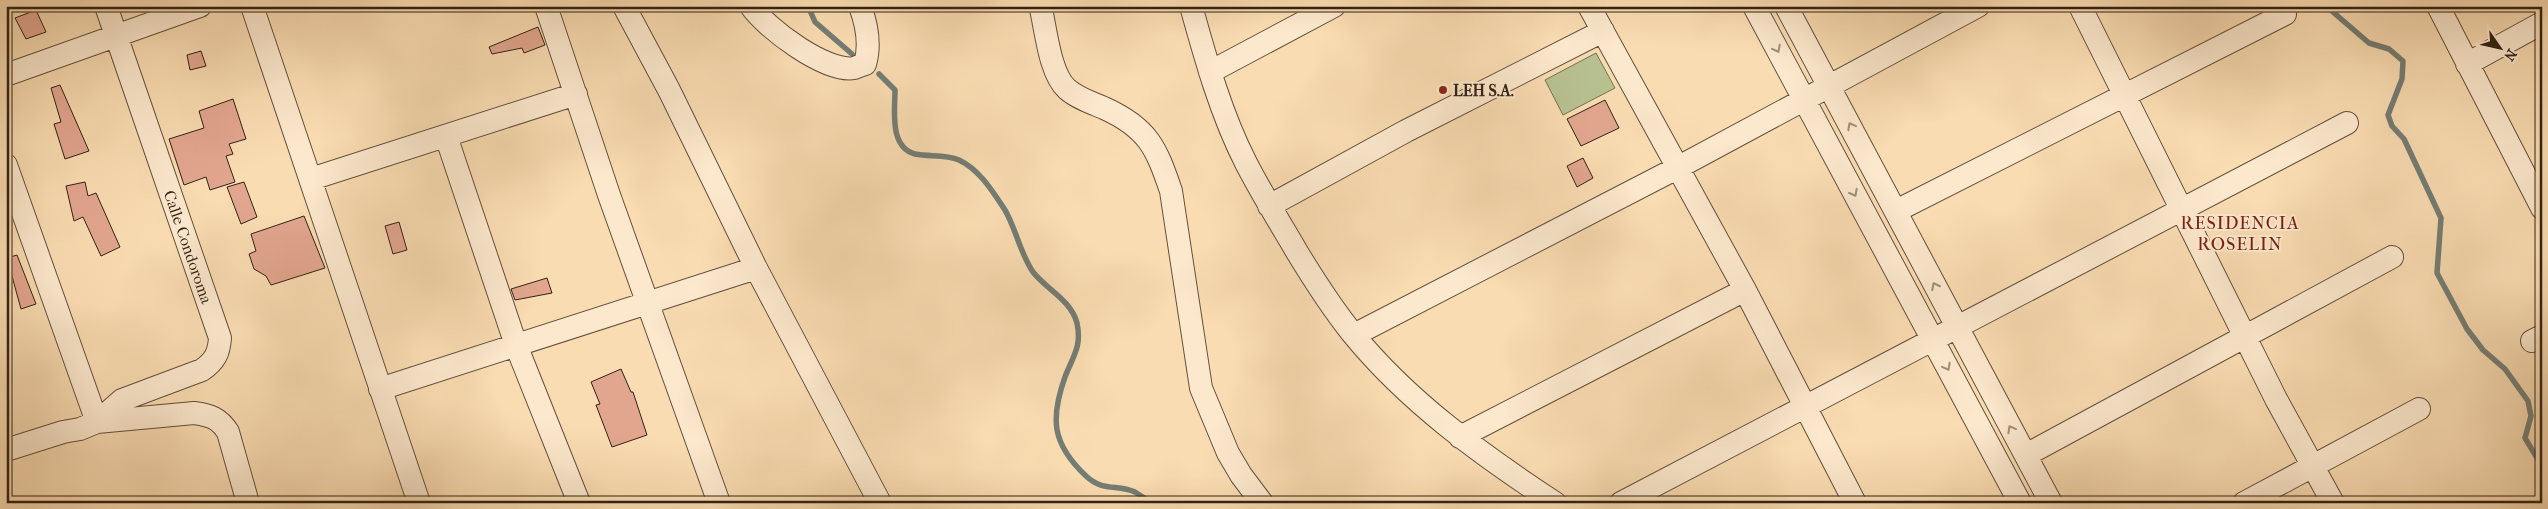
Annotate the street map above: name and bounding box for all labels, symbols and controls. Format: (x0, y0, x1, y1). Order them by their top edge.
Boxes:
north arrow (2476, 22, 2526, 72)
one-way arrow (1771, 44, 1781, 53)
text: N (2500, 46, 2520, 64)
place label: LEH S.A. (1453, 81, 1514, 100)
marker: LEH S.A. (1437, 84, 1449, 96)
one-way arrow (1847, 122, 1857, 131)
one-way arrow (1848, 187, 1858, 196)
street label: Calle Condoroma (160, 188, 216, 307)
district label: RESIDENCIA ROSELIN (2180, 213, 2300, 255)
one-way arrow (1931, 282, 1941, 291)
one-way arrow (1941, 361, 1951, 370)
one-way arrow (2008, 425, 2018, 434)

